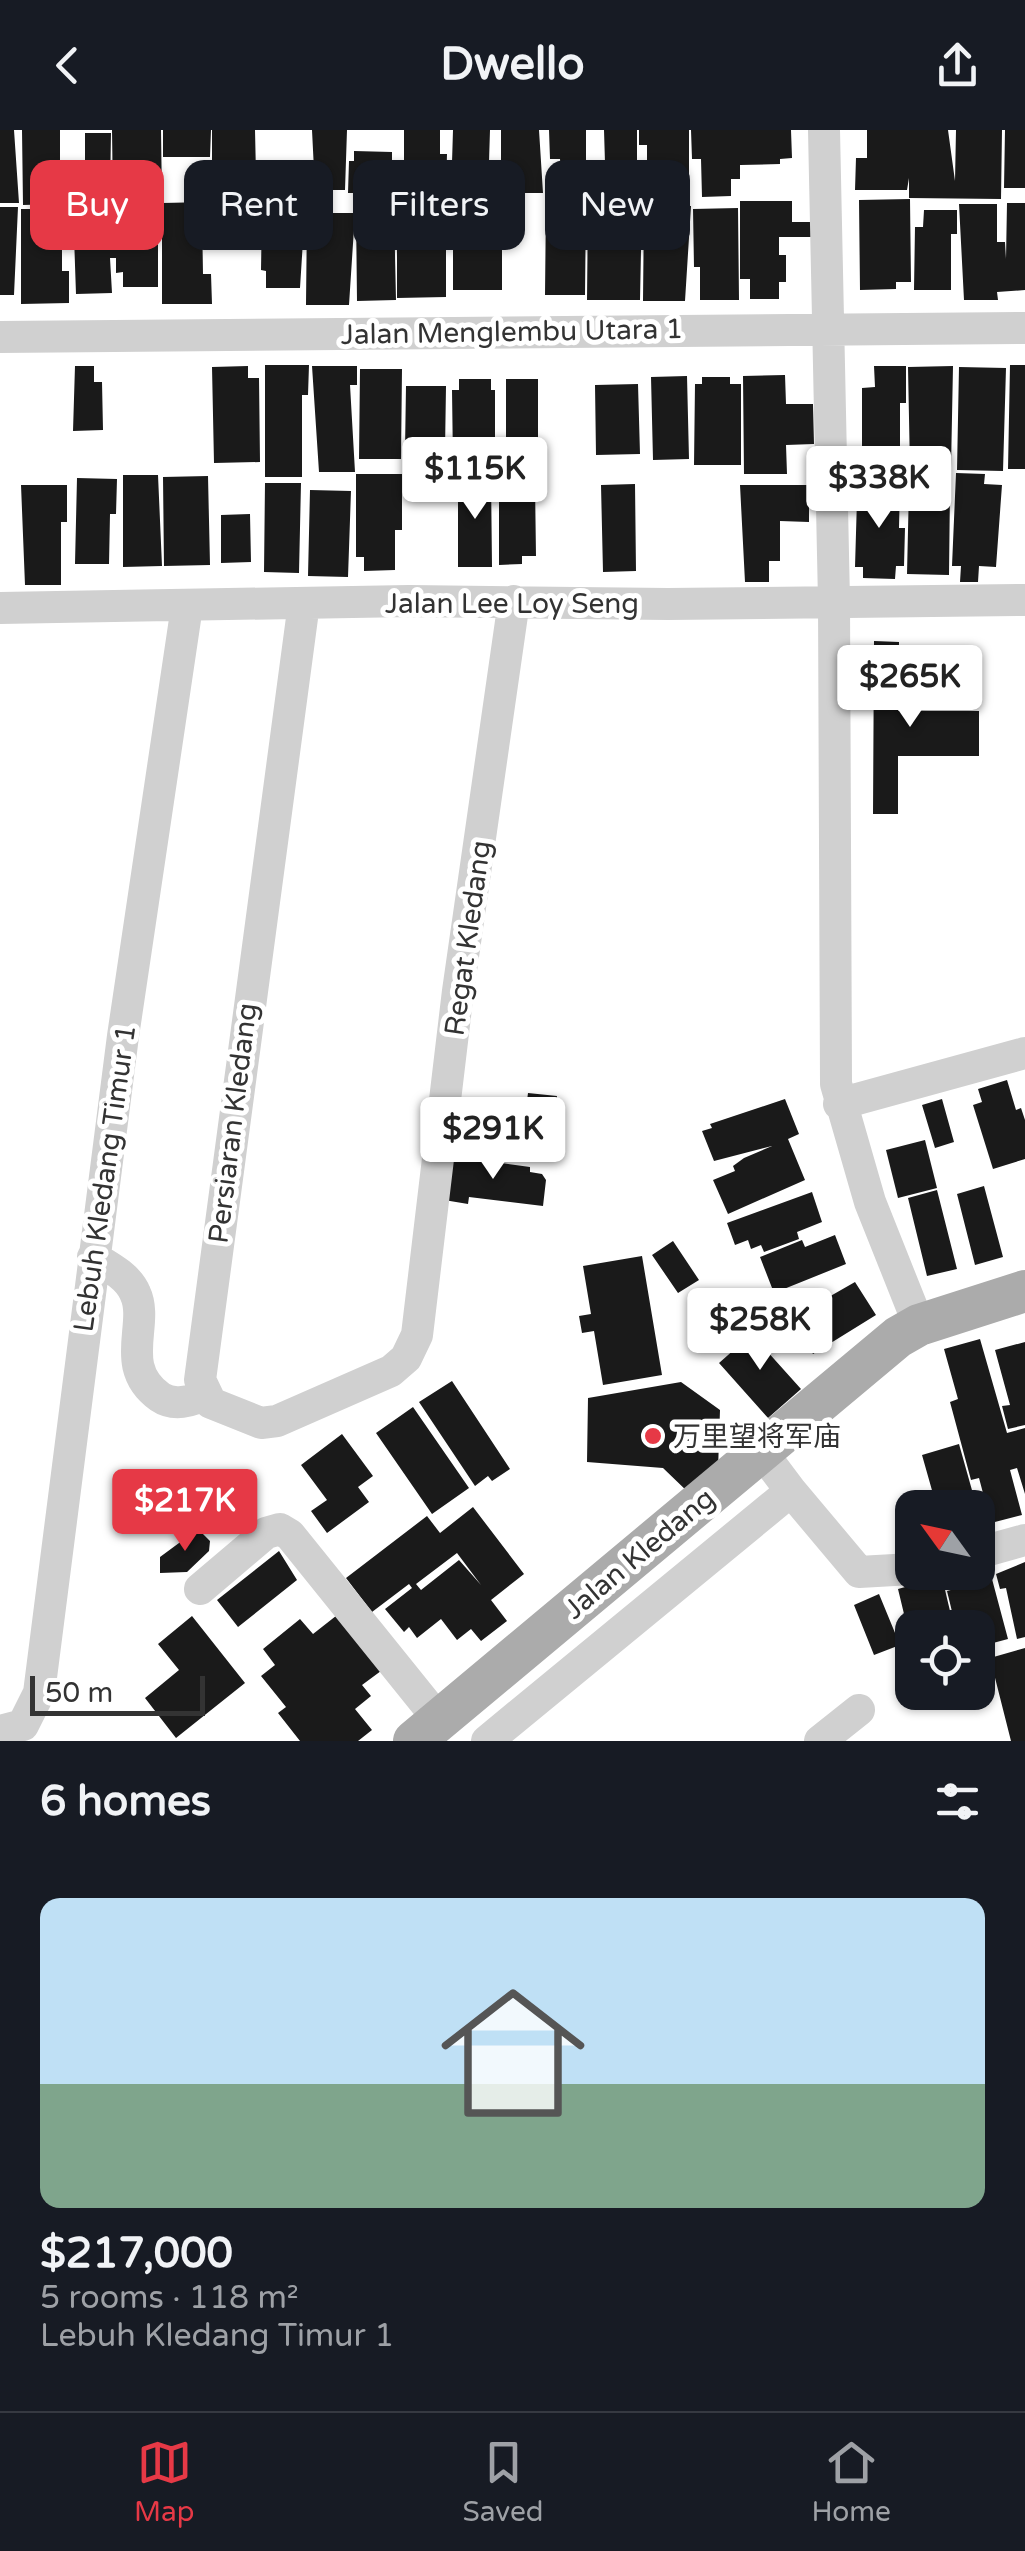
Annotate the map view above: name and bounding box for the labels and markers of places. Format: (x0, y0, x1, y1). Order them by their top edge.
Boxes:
pin: $115K (405, 437, 545, 522)
pin: $338K (809, 446, 949, 531)
pin: $265K (840, 645, 980, 730)
pin: $291K (423, 1097, 563, 1182)
pin: $258K (690, 1288, 830, 1373)
place label: 万里望将军庙 (673, 1420, 841, 1454)
marker: 万里望将军庙 (642, 1425, 664, 1447)
pin: $217K (115, 1469, 255, 1554)

